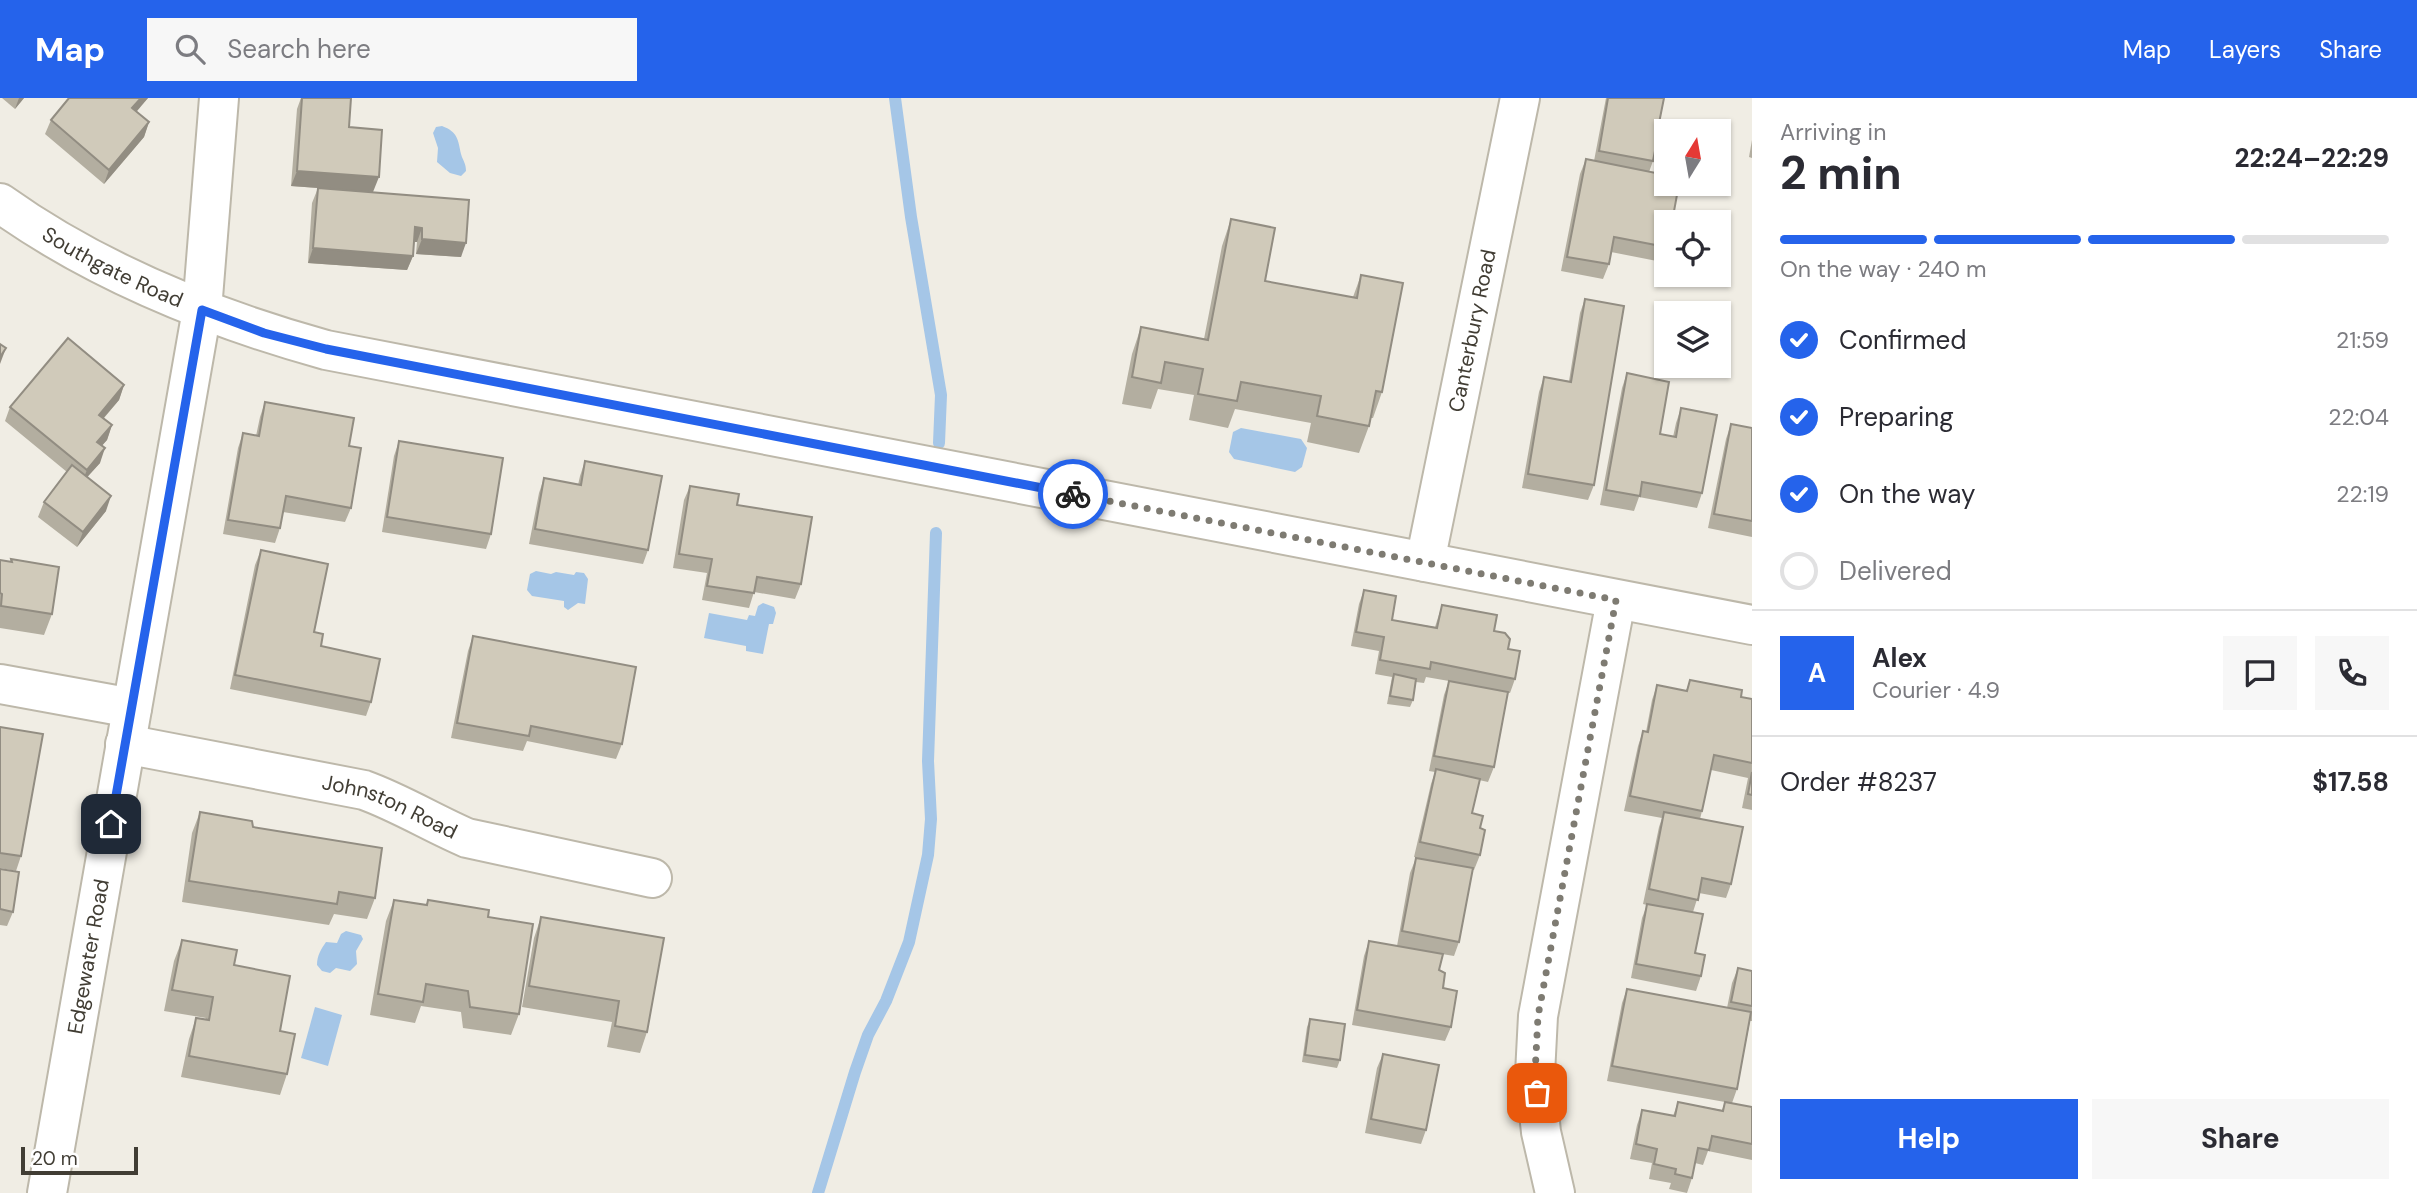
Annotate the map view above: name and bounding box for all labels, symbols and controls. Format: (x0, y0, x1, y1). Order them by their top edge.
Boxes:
search box (147, 18, 637, 81)
text: Map (35, 28, 105, 71)
icon: search (171, 30, 209, 68)
text: Search here (227, 32, 371, 66)
text: Map (2123, 34, 2171, 65)
text: Layers (2209, 34, 2281, 65)
text: Share (2319, 34, 2382, 65)
text: Arriving in (1780, 117, 1886, 147)
north arrow (1654, 119, 1731, 196)
map controls (1654, 119, 1731, 378)
text: 22:24–22:29 (2235, 141, 2389, 175)
text: 2 min (1780, 143, 1902, 203)
button: locate (1654, 210, 1731, 287)
street label: Southgate Road (37, 220, 187, 314)
street label: Canterbury Road (1442, 247, 1503, 415)
text: On the way · 240 m (1780, 254, 1987, 284)
button: layers (1654, 301, 1731, 378)
icon: check (1780, 321, 1818, 359)
text: Confirmed (1839, 323, 1966, 357)
text: 21:59 (2336, 325, 2389, 355)
icon: check (1780, 398, 1818, 436)
text: Preparing (1839, 400, 1954, 434)
text: 22:04 (2328, 402, 2389, 432)
courier (1038, 459, 1108, 529)
icon: bike (1054, 475, 1092, 513)
icon: check (1780, 475, 1818, 513)
text: On the way (1839, 477, 1975, 511)
text: 22:19 (2336, 479, 2389, 509)
text: Delivered (1839, 554, 1952, 588)
button: chat (2223, 636, 2297, 710)
button: phone (2315, 636, 2389, 710)
text: Alex (1872, 641, 1927, 675)
text: A (1808, 656, 1826, 690)
text: Courier · 4.9 (1872, 675, 2000, 705)
text: Order #8237 (1780, 765, 1937, 799)
text: $17.58 (2312, 765, 2389, 799)
street label: Johnston Road (320, 768, 462, 846)
pin (81, 794, 141, 854)
icon: home (92, 805, 130, 843)
street label: Edgewater Road (61, 877, 116, 1036)
pin (1507, 1063, 1567, 1123)
icon: bag (1518, 1074, 1556, 1112)
button: Help (1780, 1099, 2078, 1179)
button: Share (2092, 1099, 2389, 1179)
scale bar (21, 1144, 138, 1176)
text: 20 m (32, 1146, 78, 1171)

